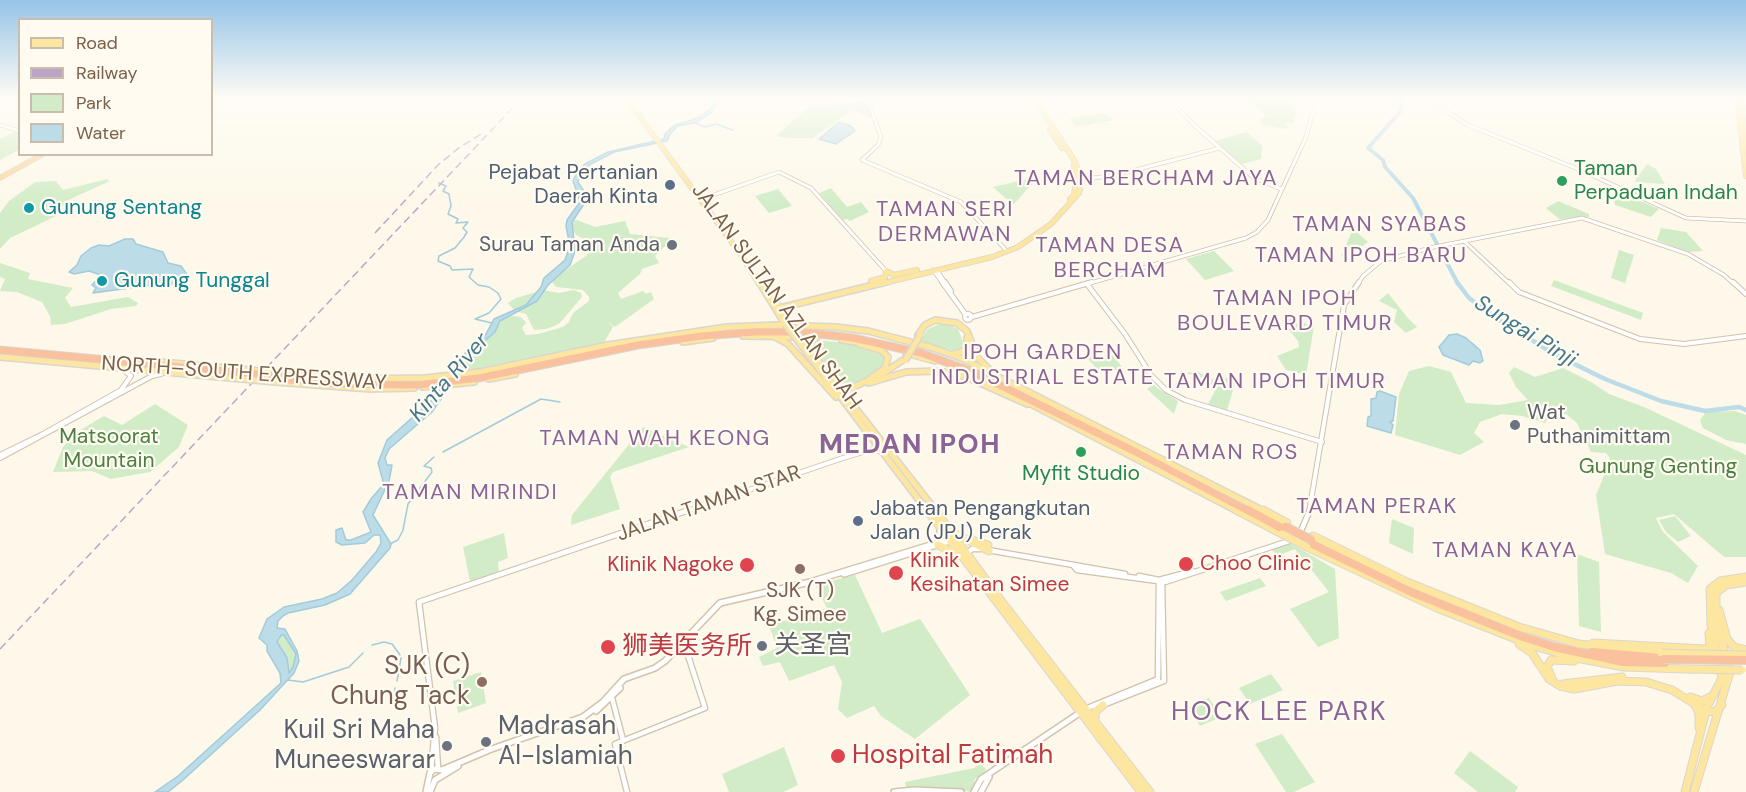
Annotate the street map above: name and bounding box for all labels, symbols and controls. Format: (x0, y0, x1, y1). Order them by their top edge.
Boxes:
legend (18, 18, 213, 156)
text: Road (76, 31, 118, 55)
text: Railway (76, 61, 138, 85)
text: Park (76, 91, 112, 115)
text: Water (76, 121, 126, 145)
place label: Taman Perpaduan Indah (1574, 156, 1738, 206)
place label: Pejabat Pertanian Daerah Kinta (488, 160, 658, 210)
district label: TAMAN BERCHAM JAYA (1014, 166, 1278, 192)
marker: Taman Perpaduan Indah (1555, 174, 1569, 188)
marker: Pejabat Pertanian Daerah Kinta (663, 178, 677, 192)
street label: JALAN SULTAN AZLAN SHAH (686, 179, 866, 415)
place label: Gunung Sentang (41, 195, 202, 221)
district label: TAMAN SERI DERMAWAN (876, 197, 1014, 248)
marker: Gunung Sentang (22, 201, 36, 215)
district label: TAMAN SYABAS (1292, 212, 1468, 238)
place label: Surau Taman Anda (479, 232, 660, 258)
district label: TAMAN DESA BERCHAM (1035, 233, 1185, 284)
marker: Surau Taman Anda (665, 238, 679, 252)
district label: TAMAN IPOH BARU (1255, 243, 1467, 269)
place label: Gunung Tunggal (114, 268, 270, 294)
marker: Gunung Tunggal (95, 274, 109, 288)
district label: TAMAN IPOH BOULEVARD TIMUR (1177, 286, 1393, 338)
water label: Sungai Pinji (1469, 290, 1581, 374)
water label: Kinta River (405, 328, 495, 428)
district label: IPOH GARDEN INDUSTRIAL ESTATE (931, 340, 1155, 392)
street label: NORTH–SOUTH EXPRESSWAY (101, 351, 387, 397)
district label: TAMAN IPOH TIMUR (1164, 369, 1386, 395)
place label: Wat Puthanimittam (1527, 400, 1670, 450)
marker: Wat Puthanimittam (1508, 418, 1522, 432)
park label: Matsoorat Mountain (59, 424, 159, 474)
district label: TAMAN WAH KEONG (539, 426, 771, 452)
district label: MEDAN IPOH (819, 430, 1001, 462)
district label: TAMAN ROS (1163, 440, 1299, 466)
marker: Myfit Studio (1074, 445, 1088, 459)
park label: Gunung Genting (1579, 454, 1737, 480)
street label: JALAN TAMAN STAR (614, 461, 804, 547)
place label: Myfit Studio (1022, 461, 1140, 487)
district label: TAMAN MIRINDI (382, 480, 558, 506)
district label: TAMAN PERAK (1296, 494, 1458, 520)
place label: Jabatan Pengangkutan Jalan (JPJ) Perak (870, 496, 1090, 546)
marker: Jabatan Pengangkutan Jalan (JPJ) Perak (851, 514, 865, 528)
district label: TAMAN KAYA (1432, 538, 1578, 564)
place label: Klinik Kesihatan Simee (910, 548, 1069, 598)
place label: Choo Clinic (1200, 551, 1312, 577)
place label: Klinik Nagoke (607, 552, 734, 578)
marker: Choo Clinic (1177, 555, 1195, 573)
marker: Klinik Nagoke (738, 556, 756, 574)
marker: SJK (T) Kg. Simee (793, 562, 807, 576)
marker: Klinik Kesihatan Simee (887, 564, 905, 582)
place label: SJK (T) Kg. Simee (753, 578, 847, 628)
place label: 关圣宫 (774, 630, 852, 662)
place label: 狮美医务所 (622, 631, 752, 663)
marker: 狮美医务所 (599, 638, 617, 656)
marker: 关圣宫 (755, 639, 769, 653)
place label: SJK (C) Chung Tack (330, 651, 470, 712)
marker: SJK (C) Chung Tack (475, 675, 489, 689)
district label: HOCK LEE PARK (1171, 697, 1387, 729)
place label: Madrasah Al-Islamiah (498, 711, 633, 772)
place label: Kuil Sri Maha Muneeswarar (274, 715, 435, 776)
marker: Madrasah Al-Islamiah (479, 735, 493, 749)
marker: Kuil Sri Maha Muneeswarar (440, 739, 454, 753)
place label: Hospital Fatimah (852, 740, 1053, 772)
marker: Hospital Fatimah (829, 747, 847, 765)

